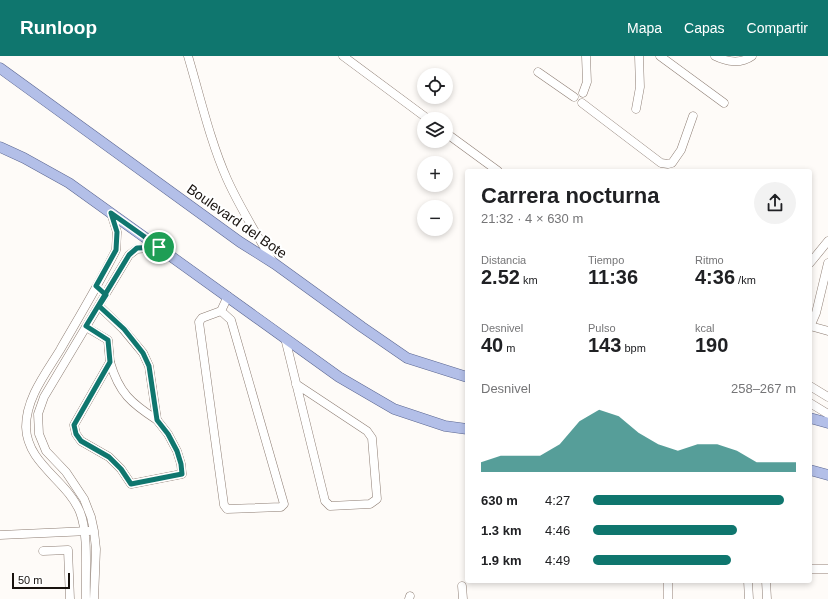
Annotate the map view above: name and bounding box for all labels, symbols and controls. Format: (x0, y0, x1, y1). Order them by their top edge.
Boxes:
text: Runloop (20, 17, 97, 38)
text: Mapa (627, 20, 662, 36)
text: Capas (684, 20, 725, 36)
text: Compartir (747, 20, 808, 36)
map controls (417, 68, 453, 236)
button: locate (417, 68, 453, 104)
button: layers (417, 112, 453, 148)
button: + (417, 156, 453, 192)
street label: Boulevard del Bote (184, 181, 290, 262)
button: share (754, 182, 796, 224)
text: Carrera nocturna (481, 183, 660, 208)
button: − (417, 200, 453, 236)
text: 21:32 · 4 × 630 m (481, 211, 583, 226)
pin (142, 230, 176, 264)
icon: arrive (148, 236, 170, 258)
text: Distancia (481, 254, 526, 266)
text: Tiempo (588, 254, 624, 266)
text: Ritmo (695, 254, 724, 266)
text: 2.52 (481, 266, 520, 288)
text: 11:36 (588, 266, 638, 288)
text: 4:36 (695, 266, 735, 288)
text: km (520, 274, 538, 286)
text: /km (735, 274, 756, 286)
text: Desnivel (481, 322, 523, 334)
text: Pulso (588, 322, 616, 334)
text: kcal (695, 322, 715, 334)
text: 40 (481, 334, 503, 356)
text: 143 (588, 334, 621, 356)
text: 190 (695, 334, 728, 356)
text: m (503, 342, 515, 354)
text: bpm (621, 342, 646, 354)
text: Desnivel (481, 381, 531, 396)
text: 258–267 m (731, 381, 796, 396)
text: 630 m (481, 493, 518, 508)
text: 4:27 (545, 493, 570, 508)
text: 1.3 km (481, 523, 521, 538)
text: 4:46 (545, 523, 570, 538)
text: 1.9 km (481, 553, 521, 568)
text: 4:49 (545, 553, 570, 568)
scale bar (12, 571, 70, 590)
text: 50 m (18, 574, 42, 586)

